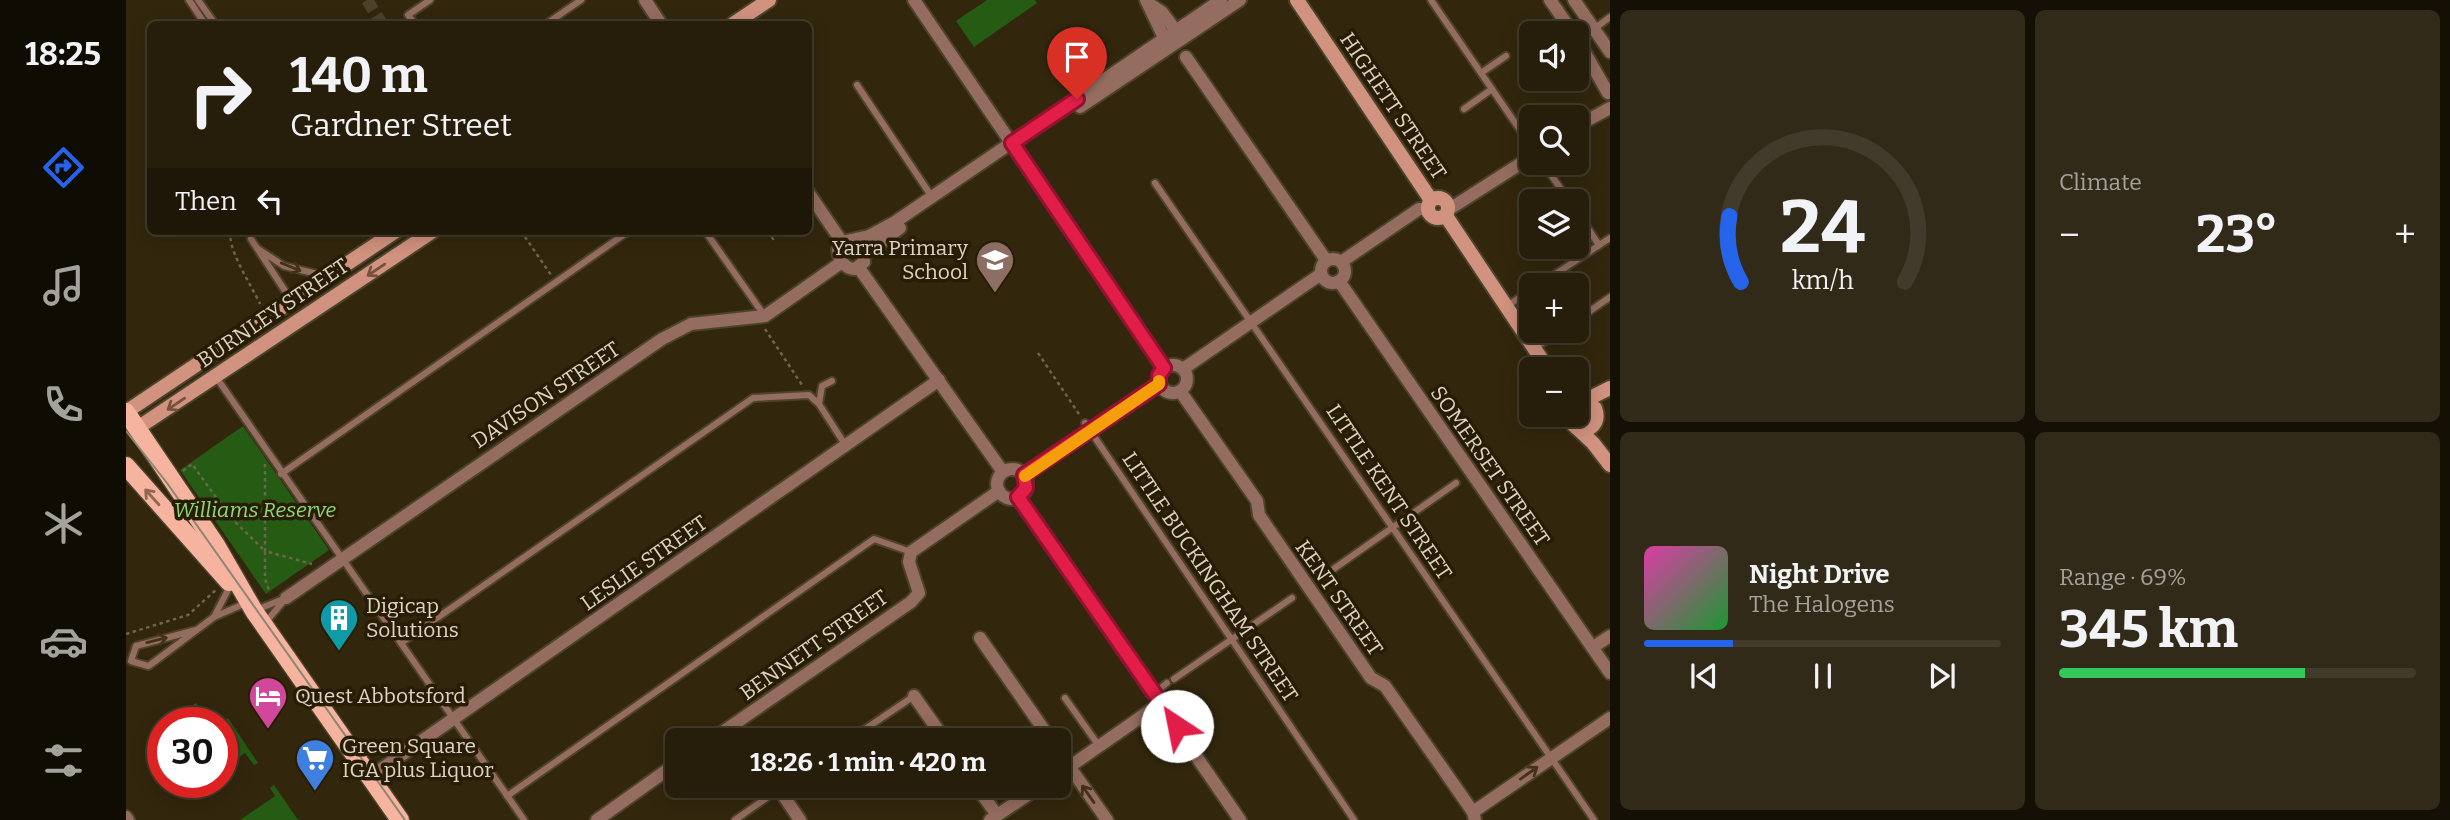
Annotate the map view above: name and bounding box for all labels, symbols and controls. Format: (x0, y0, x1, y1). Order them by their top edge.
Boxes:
map controls (1519, 21, 1589, 427)
button: sound (1519, 21, 1589, 91)
pin (1047, 27, 1107, 99)
street label: HIGHETT STREET (1334, 27, 1452, 185)
text: 18:25 (25, 35, 101, 73)
icon: arrive (1058, 38, 1096, 76)
text: 140 m (290, 46, 428, 105)
icon: right (175, 49, 266, 140)
button: search (1519, 105, 1589, 175)
text: Gardner Street (290, 106, 512, 144)
icon: directions (39, 143, 88, 192)
text: Climate (2059, 168, 2142, 196)
icon: left (251, 182, 289, 220)
text: 24 (1780, 184, 1865, 271)
text: Then (175, 186, 237, 217)
button: layers (1519, 189, 1589, 259)
text: 23° (2196, 203, 2278, 266)
text: − (2059, 212, 2080, 258)
text: + (2394, 212, 2416, 258)
place label: Yarra Primary School (832, 235, 969, 285)
school or university icon: Yarra Primary School (974, 239, 1016, 294)
street label: BURNLEY STREET (193, 253, 353, 373)
icon: music (39, 261, 88, 310)
one-way arrow (279, 262, 301, 275)
one-way arrow (367, 263, 387, 277)
text: km/h (1792, 266, 1854, 296)
button: + (1519, 273, 1589, 343)
street label: DAVISON STREET (467, 336, 625, 454)
button: − (1519, 357, 1589, 427)
icon: phone (39, 380, 88, 429)
street label: SOMERSET STREET (1425, 381, 1555, 551)
one-way arrow (167, 397, 187, 411)
street label: LITTLE KENT STREET (1321, 399, 1457, 585)
street label: LITTLE BUCKINGHAM STREET (1116, 447, 1304, 707)
one-way arrow (145, 489, 161, 507)
park label: Williams Reserve (174, 497, 337, 523)
icon: climate (39, 499, 88, 548)
street label: LESLIE STREET (576, 510, 712, 616)
street label: KENT STREET (1290, 535, 1388, 661)
text: Night Drive (1749, 559, 1890, 590)
text: Range · 69% (2059, 563, 2187, 591)
street label: BENNETT STREET (735, 584, 893, 706)
text: The Halogens (1749, 590, 1895, 618)
place label: Digicap Solutions (366, 593, 459, 643)
building icon: Digicap Solutions (318, 597, 360, 652)
text: 345 km (2059, 598, 2238, 661)
icon: car (39, 617, 88, 666)
one-way arrow (145, 633, 168, 646)
icon: previous (1685, 657, 1723, 695)
icon: pause (1804, 657, 1842, 695)
icon: next (1923, 657, 1961, 695)
hotel icon: Quest Abbotsford (247, 675, 289, 730)
place label: Quest Abbotsford (295, 683, 466, 709)
position arrow (1140, 689, 1214, 763)
speed limit sign: 30 (147, 707, 238, 798)
place label: Green Square IGA plus Liquor (342, 733, 494, 783)
icon: filters (39, 736, 88, 785)
supermarket icon: Green Square IGA plus Liquor (294, 737, 336, 792)
text: 18:26 · 1 min · 420 m (750, 747, 986, 778)
one-way arrow (1519, 766, 1538, 780)
one-way arrow (1081, 785, 1095, 804)

